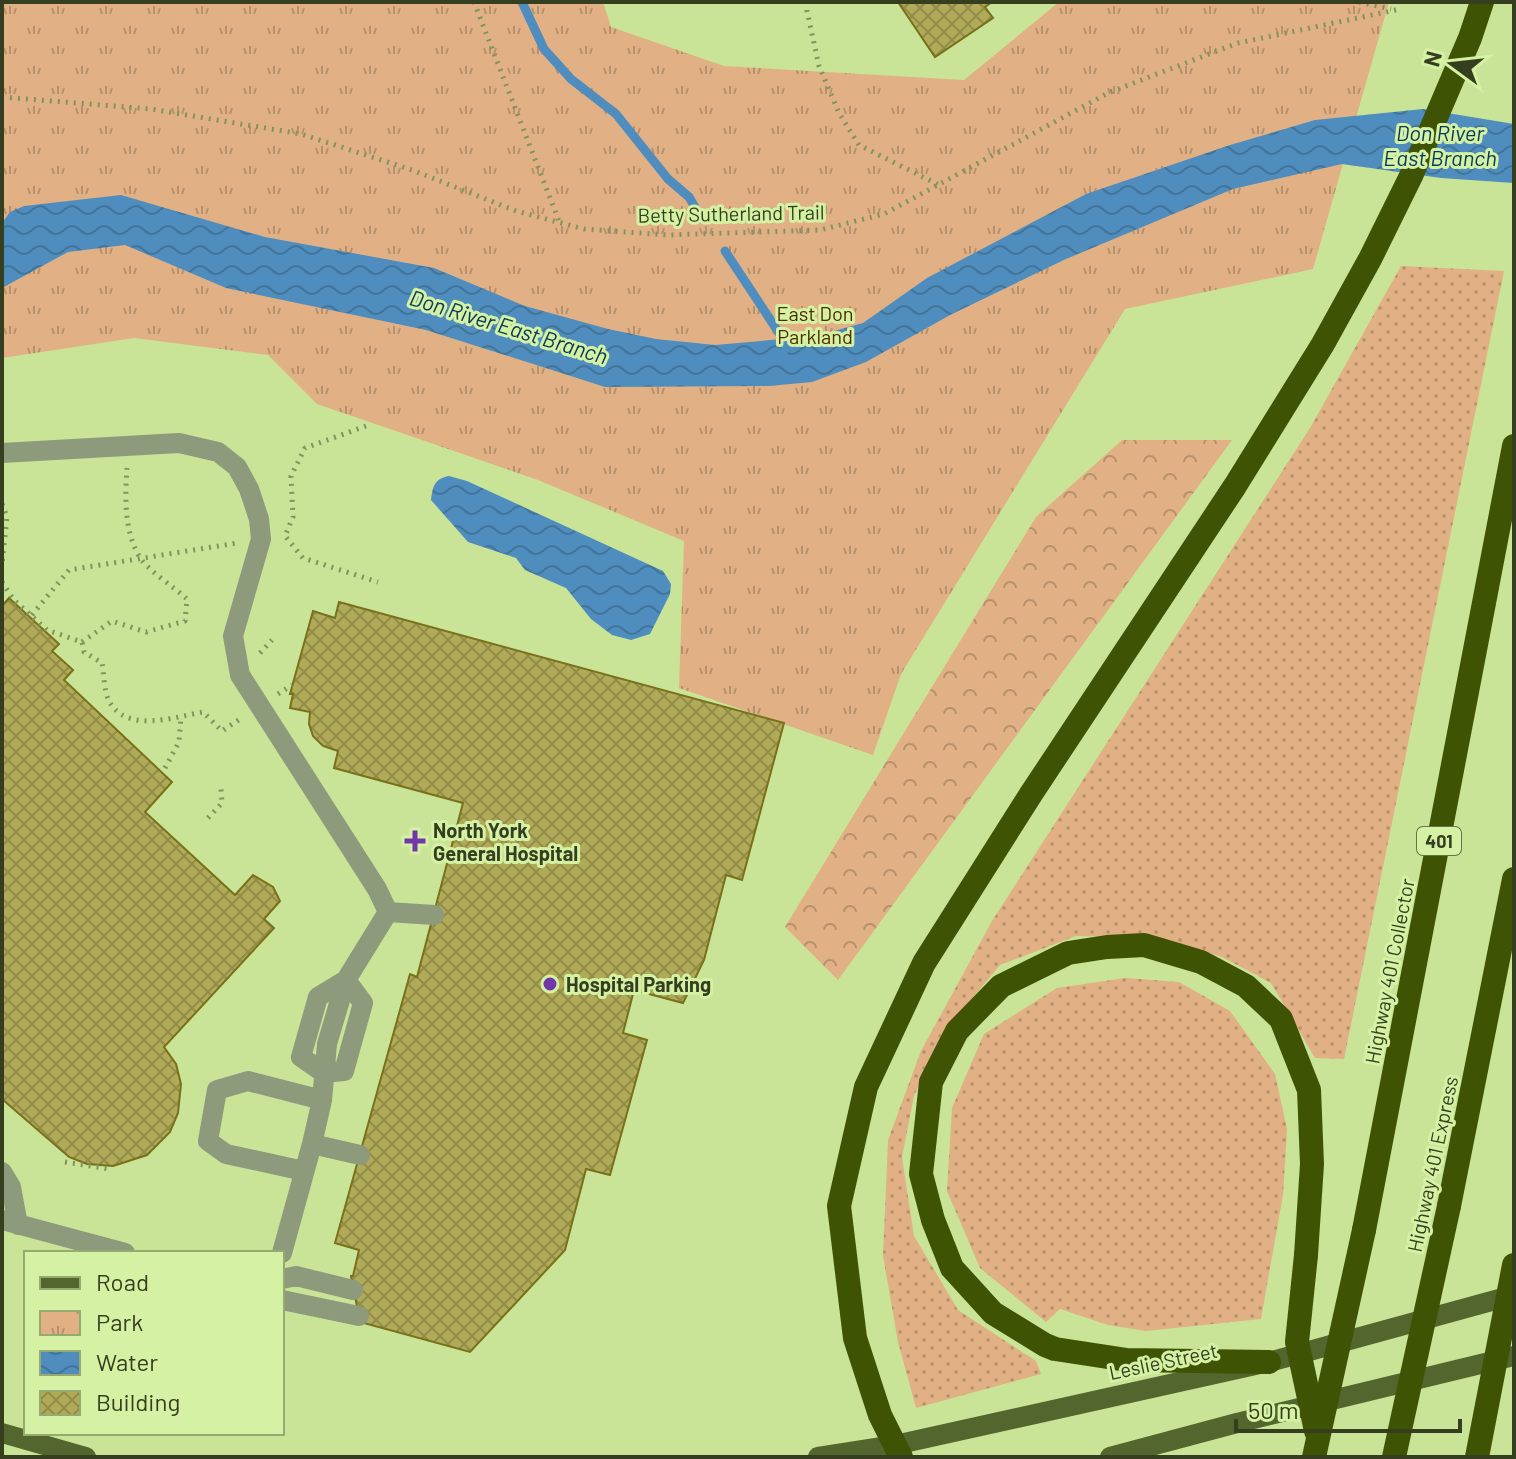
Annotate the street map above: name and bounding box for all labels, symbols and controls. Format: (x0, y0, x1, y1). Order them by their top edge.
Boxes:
north arrow (1412, 24, 1492, 104)
text: N (1417, 48, 1446, 69)
water label: Don River East Branch (1383, 119, 1497, 170)
street label: Betty Sutherland Trail (637, 199, 825, 227)
water label: Don River East Branch (407, 284, 611, 368)
park label: East Don Parkland (776, 301, 854, 348)
place label: North York General Hospital (433, 818, 578, 865)
road number: 401 (1417, 827, 1461, 855)
marker: North York General Hospital (404, 830, 426, 852)
street label: Highway 401 Collector (1359, 876, 1419, 1066)
place label: Hospital Parking (566, 972, 711, 996)
marker: Hospital Parking (541, 975, 559, 993)
street label: Highway 401 Express (1402, 1074, 1462, 1254)
legend (24, 1251, 284, 1435)
text: Road (96, 1267, 149, 1296)
text: Park (96, 1307, 143, 1336)
street label: Leslie Street (1107, 1338, 1219, 1384)
text: Water (96, 1347, 158, 1376)
scale bar (1236, 1383, 1460, 1433)
text: Building (96, 1387, 180, 1416)
text: 50 m (1248, 1395, 1299, 1424)

